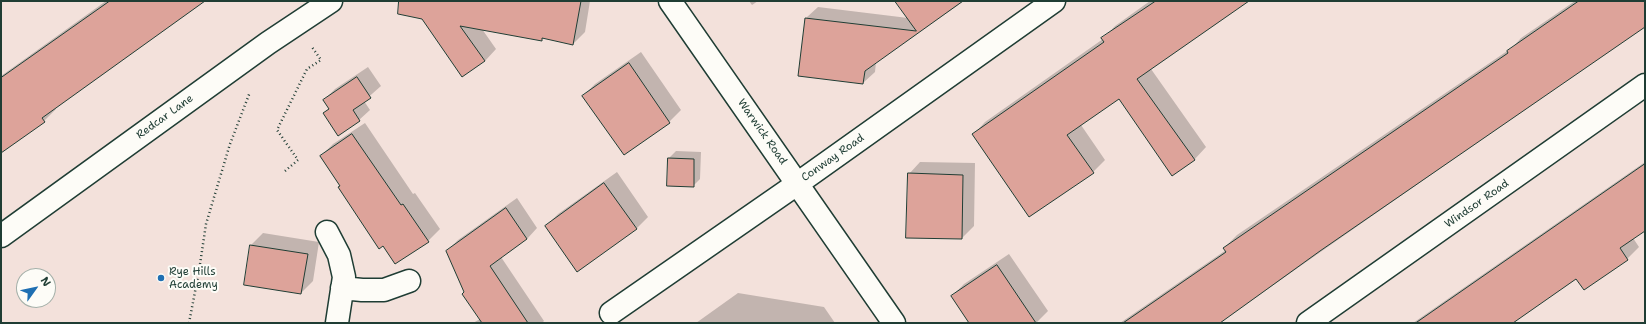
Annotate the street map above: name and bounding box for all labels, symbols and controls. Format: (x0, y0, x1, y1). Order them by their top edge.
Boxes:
street label: Redcar Lane (134, 92, 196, 142)
street label: Warwick Road (734, 97, 790, 167)
street label: Conway Road (799, 132, 867, 184)
street label: Windsor Road (1442, 177, 1512, 231)
place label: Rye Hills Academy (169, 265, 218, 291)
north arrow (16, 268, 56, 308)
marker: Rye Hills Academy (156, 273, 166, 283)
text: N (37, 274, 54, 289)

